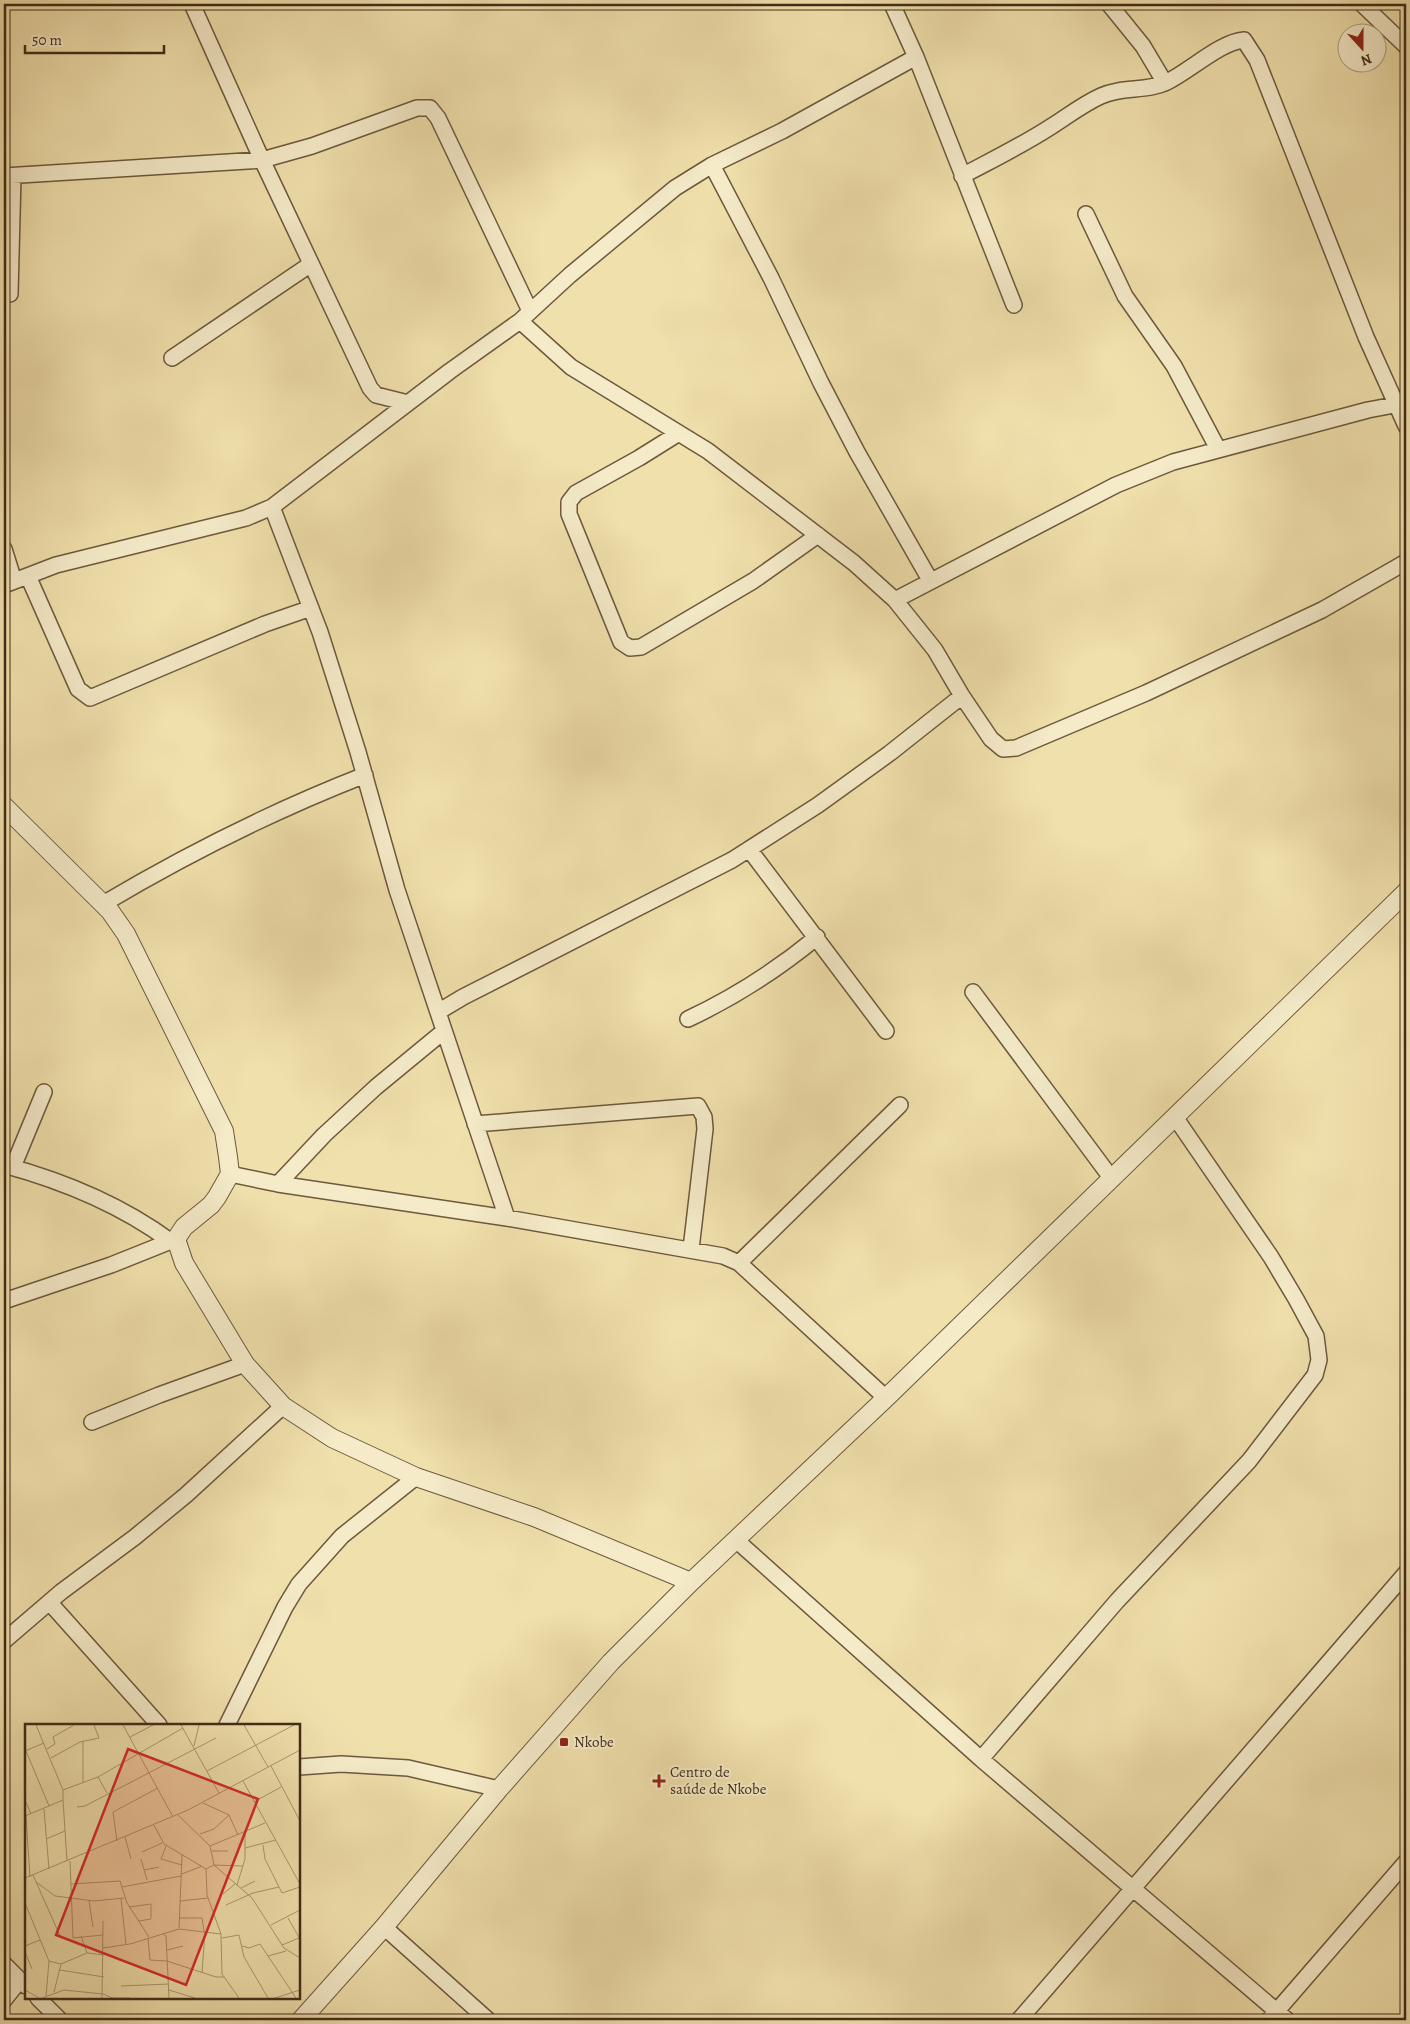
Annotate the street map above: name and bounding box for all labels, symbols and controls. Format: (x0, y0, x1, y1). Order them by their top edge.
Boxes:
scale bar (25, 22, 164, 54)
north arrow (1338, 22, 1388, 72)
text: 50 m (32, 30, 62, 50)
text: N (1358, 49, 1375, 70)
inset map (25, 1724, 300, 1999)
place label: Nkobe (574, 1732, 614, 1752)
marker: Nkobe (558, 1736, 570, 1748)
place label: Centro de saúde de Nkobe (670, 1762, 767, 1799)
marker: Centro de saúde de Nkobe (652, 1774, 666, 1788)

